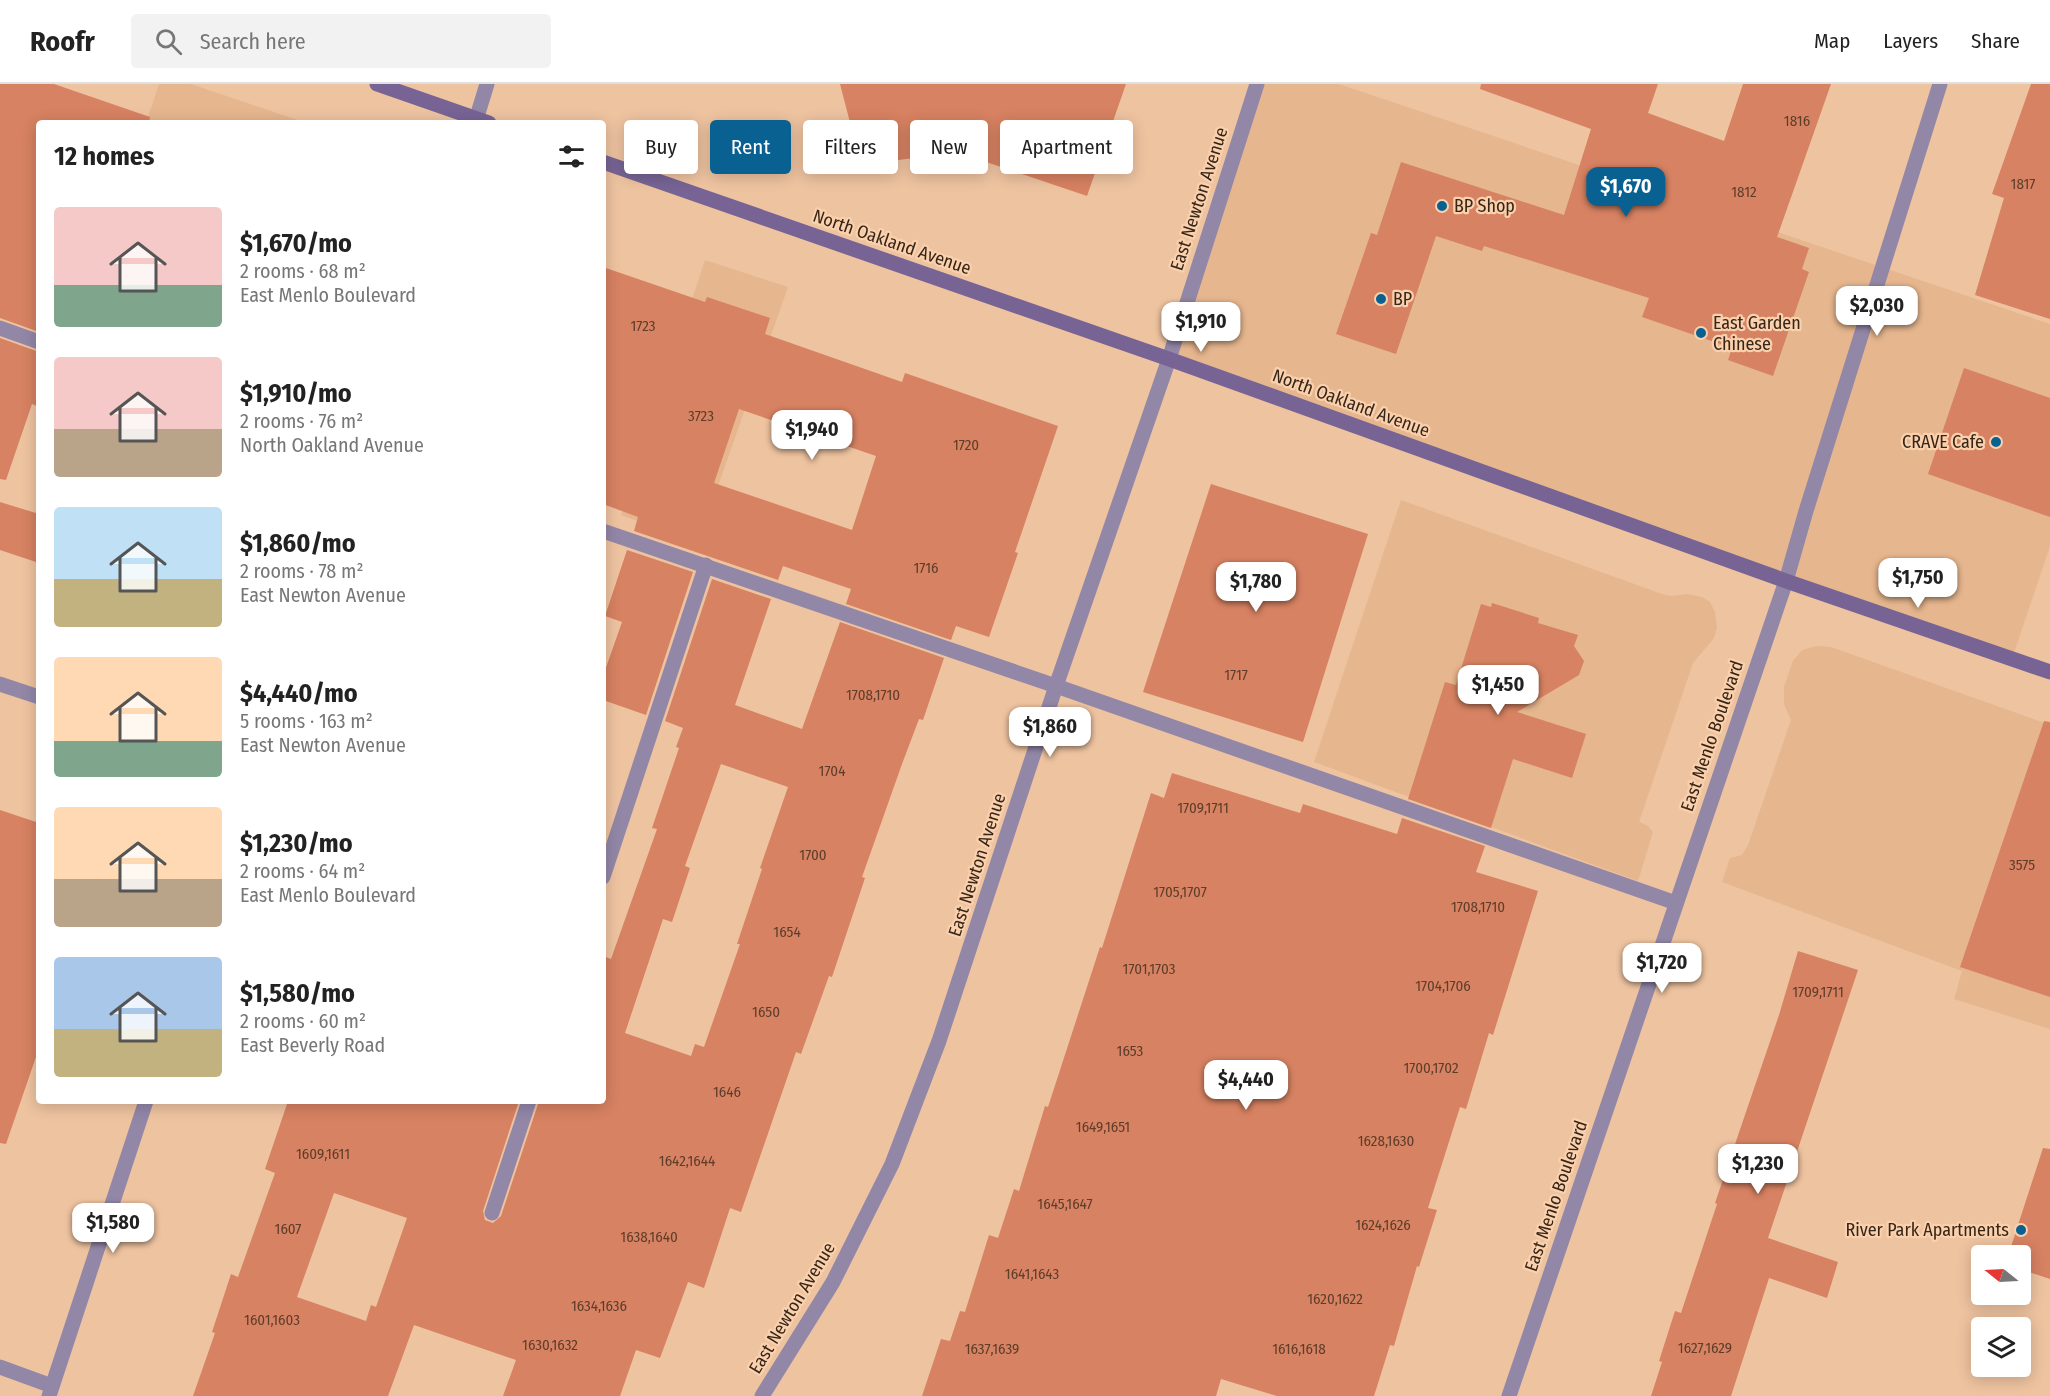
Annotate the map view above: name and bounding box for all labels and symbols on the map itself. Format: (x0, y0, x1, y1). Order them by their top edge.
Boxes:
house number: 1816 (1784, 112, 1810, 130)
street label: East Newton Avenue (1165, 125, 1233, 273)
pin: $1,670 (1577, 167, 1675, 218)
house number: 1817 (2011, 175, 2035, 193)
house number: 1812 (1731, 183, 1757, 201)
place label: BP Shop (1454, 195, 1515, 217)
marker: BP Shop (1435, 199, 1449, 213)
street label: North Oakland Avenue (810, 205, 974, 279)
pin: $2,030 (1828, 286, 1926, 337)
place label: BP (1393, 288, 1412, 310)
marker: BP (1374, 292, 1388, 306)
pin: $1,910 (1152, 302, 1250, 353)
place label: East Garden Chinese (1713, 312, 1801, 355)
house number: 1723 (630, 317, 656, 335)
marker: East Garden Chinese (1694, 326, 1708, 340)
street label: North Oakland Avenue (1269, 364, 1433, 442)
house number: 3723 (688, 407, 714, 425)
pin: $1,940 (763, 410, 861, 461)
place label: CRAVE Cafe (1902, 431, 1984, 453)
marker: CRAVE Cafe (1989, 435, 2003, 449)
house number: 1720 (953, 436, 979, 454)
pin: $1,750 (1869, 558, 1967, 609)
house number: 1716 (913, 559, 939, 577)
pin: $1,780 (1207, 562, 1305, 613)
street label: East Menlo Boulevard (1676, 657, 1748, 815)
pin: $1,450 (1449, 665, 1547, 716)
house number: 1717 (1224, 666, 1248, 684)
house number: 1708,1710 (846, 686, 900, 704)
pin: $1,860 (1001, 707, 1099, 758)
house number: 1704 (819, 762, 845, 780)
street label: East Newton Avenue (943, 791, 1011, 939)
house number: 1709,1711 (1177, 799, 1229, 817)
house number: 1700 (799, 846, 827, 864)
house number: 3575 (2009, 856, 2035, 874)
house number: 1705,1707 (1153, 883, 1207, 901)
house number: 1708,1710 (1451, 898, 1505, 916)
house number: 1654 (773, 923, 801, 941)
pin: $1,720 (1613, 943, 1711, 994)
house number: 1701,1703 (1123, 960, 1176, 978)
house number: 1704,1706 (1415, 977, 1471, 995)
house number: 1709,1711 (1792, 983, 1844, 1001)
house number: 1650 (752, 1003, 780, 1021)
house number: 1653 (1117, 1042, 1144, 1060)
house number: 1700,1702 (1403, 1059, 1459, 1077)
pin: $4,440 (1197, 1060, 1295, 1111)
house number: 1646 (713, 1083, 741, 1101)
street label: East Menlo Boulevard (1520, 1117, 1592, 1275)
house number: 1649,1651 (1076, 1118, 1130, 1136)
house number: 1628,1630 (1358, 1132, 1414, 1150)
pin: $1,230 (1709, 1144, 1807, 1195)
house number: 1609,1611 (296, 1145, 350, 1163)
house number: 1642,1644 (659, 1152, 715, 1170)
house number: 1645,1647 (1037, 1195, 1093, 1213)
pin: $1,580 (64, 1203, 162, 1254)
house number: 1624,1626 (1355, 1216, 1411, 1234)
place label: River Park Apartments (1845, 1219, 2009, 1241)
house number: 1607 (275, 1220, 301, 1238)
marker: River Park Apartments (2014, 1223, 2028, 1237)
house number: 1638,1640 (620, 1228, 678, 1246)
street label: East Newton Avenue (744, 1238, 840, 1378)
north arrow (1971, 1245, 2031, 1305)
house number: 1641,1643 (1005, 1265, 1059, 1283)
house number: 1620,1622 (1307, 1290, 1363, 1308)
house number: 1634,1636 (571, 1297, 627, 1315)
house number: 1601,1603 (244, 1311, 300, 1329)
house number: 1630,1632 (522, 1336, 578, 1354)
house number: 1627,1629 (1678, 1339, 1732, 1357)
house number: 1637,1639 (965, 1340, 1019, 1358)
house number: 1616,1618 (1272, 1340, 1326, 1358)

